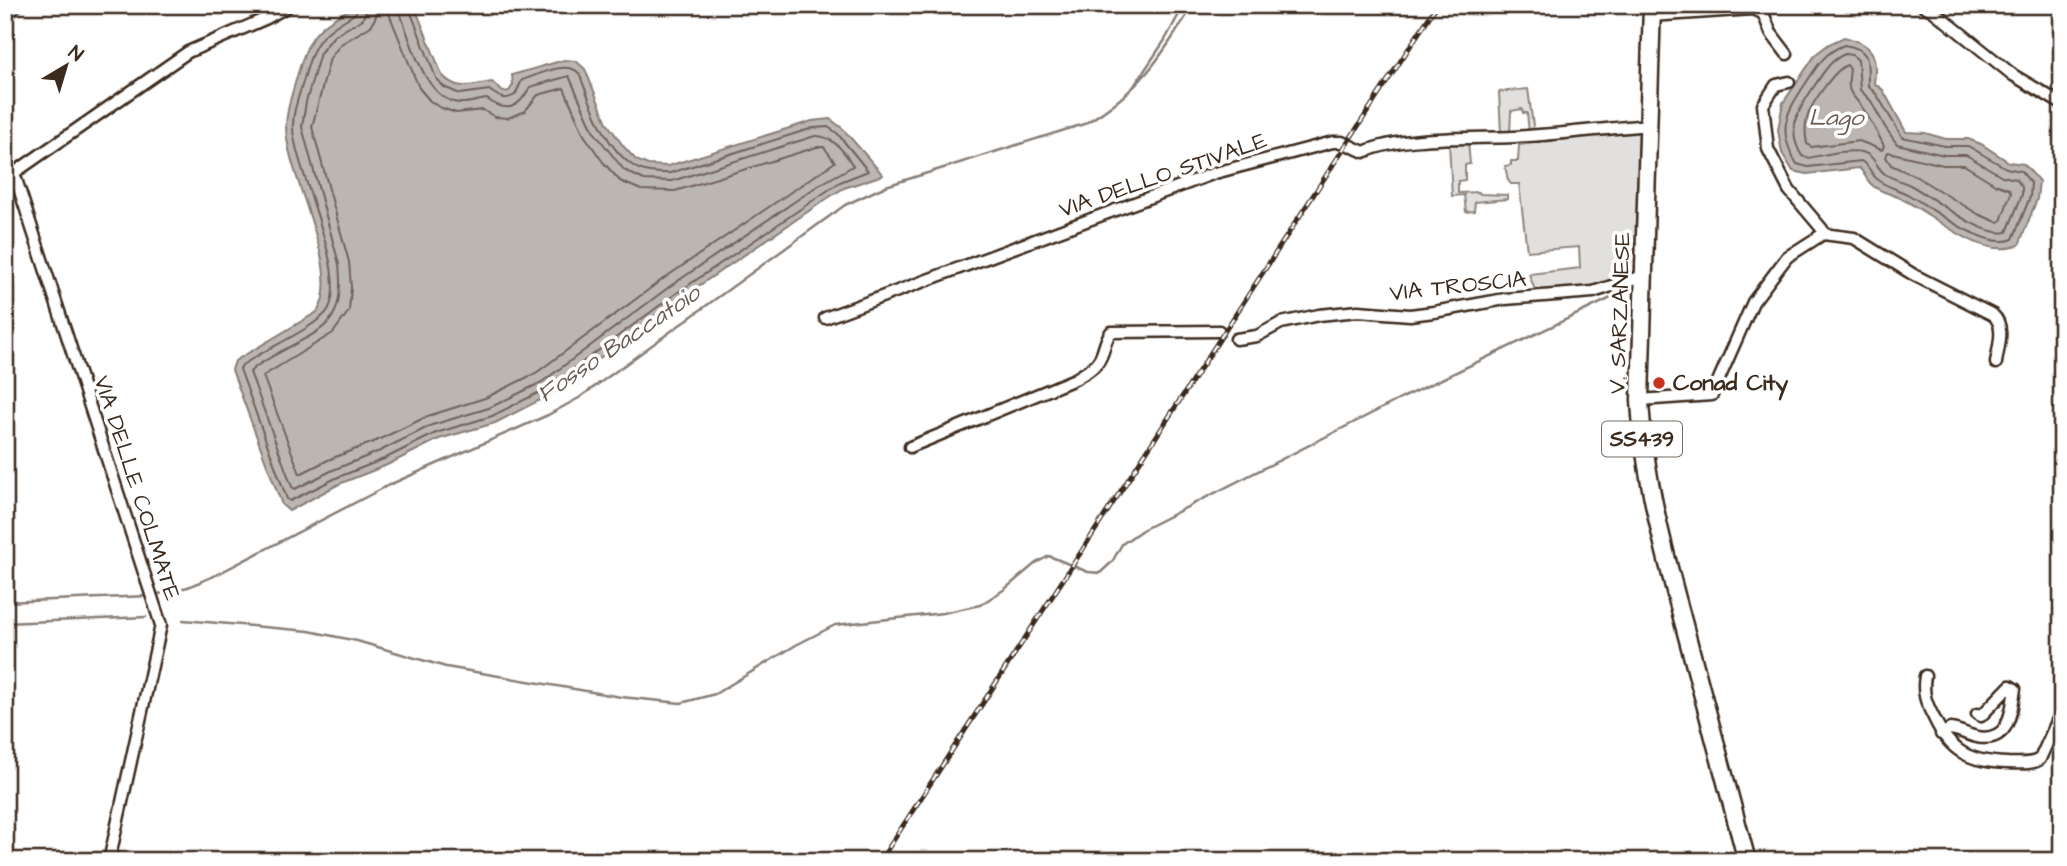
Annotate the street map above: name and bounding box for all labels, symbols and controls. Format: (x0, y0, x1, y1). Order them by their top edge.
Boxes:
north arrow (32, 32, 102, 102)
text: N (63, 39, 89, 68)
water label: Lago (1809, 101, 1865, 136)
street label: VIA DELLO STIVALE (1055, 124, 1272, 226)
street label: V. SARZANESE (1601, 231, 1639, 394)
street label: VIA TROSCIA (1388, 263, 1528, 309)
water label: Fosso Baccatoio (531, 276, 708, 411)
place label: Conad City (1673, 367, 1788, 401)
street label: VIA DELLE COLMATE (86, 372, 189, 605)
marker: Conad City (1651, 375, 1667, 391)
road number: SS439 (1602, 422, 1682, 457)

